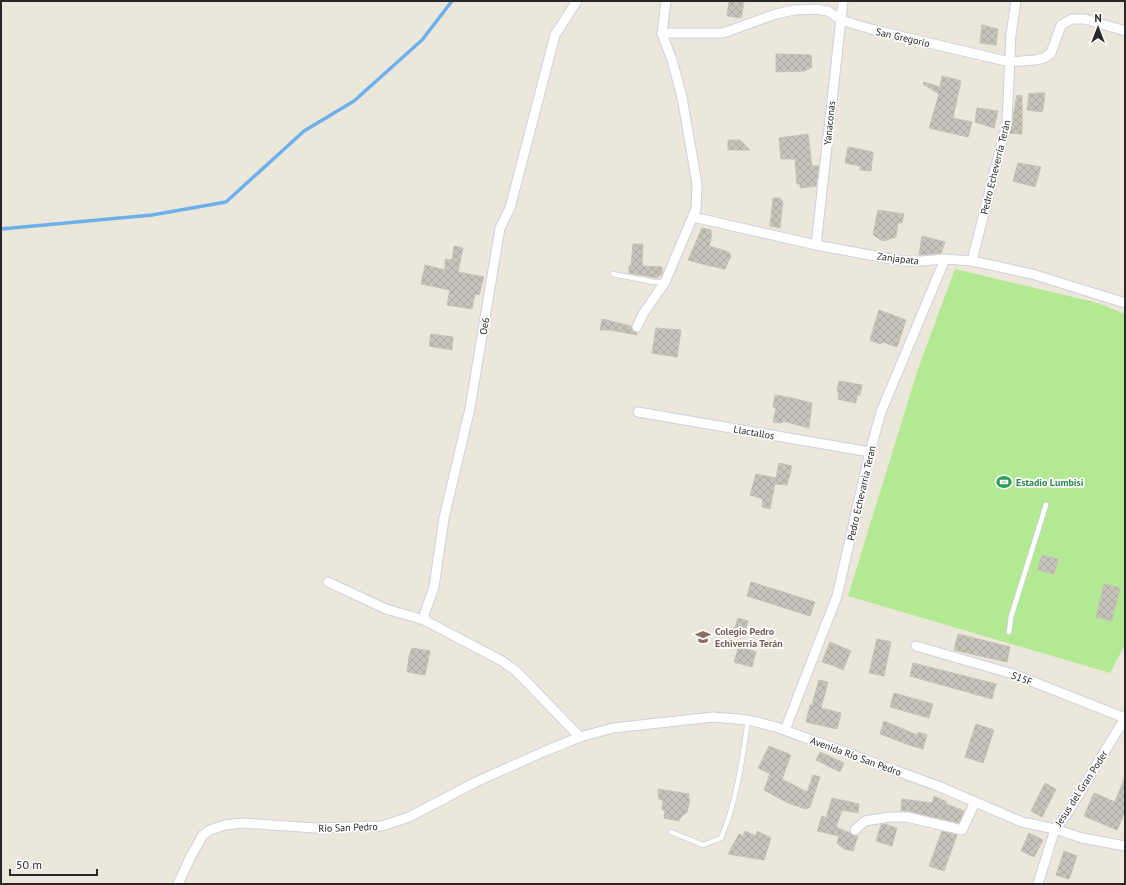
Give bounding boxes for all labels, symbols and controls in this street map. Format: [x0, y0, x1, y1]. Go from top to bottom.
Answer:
north arrow [1078, 8, 1118, 48]
text: N [1094, 11, 1102, 25]
street label: San Gregorio [875, 25, 931, 50]
street label: Yanaconas [821, 100, 838, 146]
street label: Pedro Echeverría Terán [977, 118, 1014, 216]
street label: Zanjapata [876, 249, 920, 268]
street label: Oe6 [477, 316, 492, 336]
street label: Llactallos [732, 423, 775, 442]
street label: Pedro Echevarria Teran [844, 444, 879, 542]
sports icon: Estadio Lumbisi [995, 473, 1013, 491]
place label: Estadio Lumbisi [1016, 476, 1084, 489]
place label: Colegio Pedro Echiverria Terán [715, 625, 783, 650]
school or university icon: Colegio Pedro Echiverria Terán [694, 628, 712, 646]
street label: S15F [1010, 669, 1034, 688]
street label: Avenida Río San Pedro [809, 734, 903, 779]
street label: Jesus del Gran Poder [1052, 748, 1111, 829]
street label: Río San Pedro [318, 820, 378, 835]
scale bar [10, 851, 97, 877]
text: 50 m [16, 857, 42, 872]

